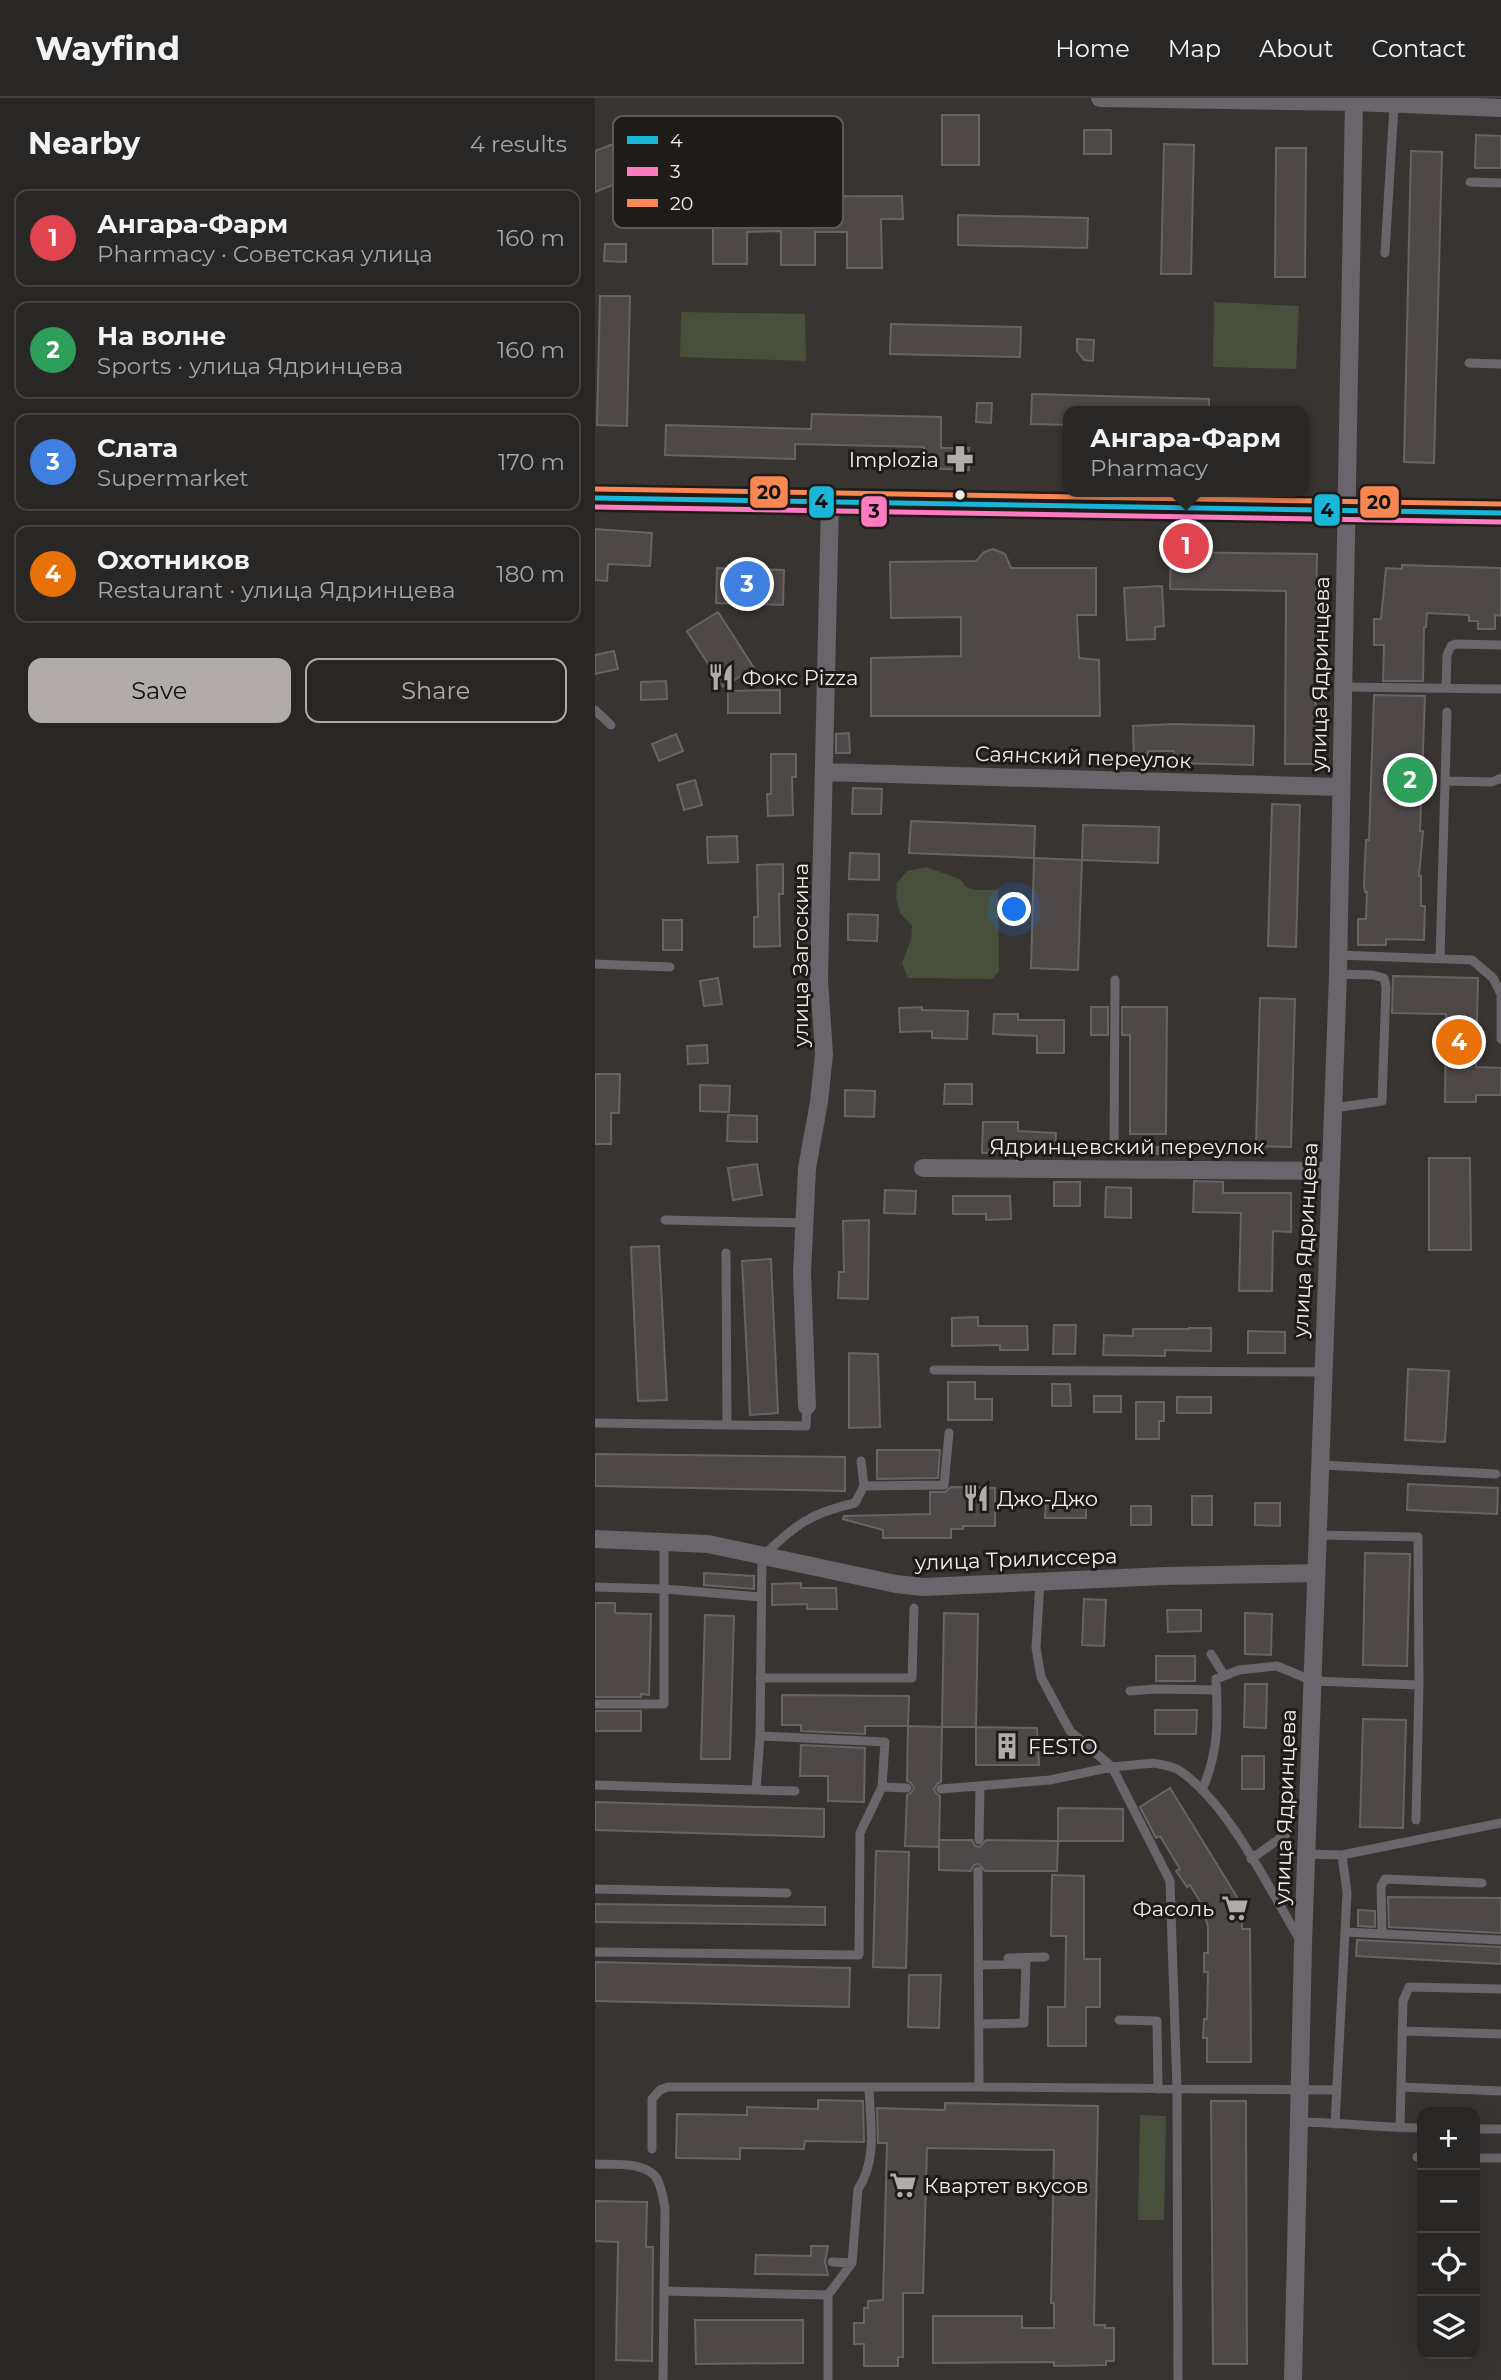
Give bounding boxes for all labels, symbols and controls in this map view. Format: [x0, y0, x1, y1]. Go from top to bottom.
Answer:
text: Wayfind [35, 28, 180, 68]
text: Home [1055, 34, 1130, 63]
text: Map [1168, 34, 1221, 63]
text: About [1259, 34, 1333, 63]
text: Contact [1371, 34, 1466, 63]
legend [613, 116, 843, 228]
text: Nearby [28, 125, 140, 162]
text: 4 [670, 129, 683, 152]
text: 4 results [470, 130, 567, 158]
text: 3 [670, 160, 681, 183]
text: 20 [670, 192, 693, 215]
text: Ангара-Фарм [97, 208, 288, 240]
text: 1 [48, 224, 58, 252]
text: 160 m [497, 224, 565, 252]
text: Pharmacy · Советская улица [97, 240, 433, 268]
text: На волне [97, 320, 226, 352]
text: 2 [46, 336, 60, 364]
text: 160 m [497, 336, 565, 364]
text: Sports · улица Ядринцева [97, 352, 403, 380]
popup [1063, 406, 1308, 497]
text: Ангара-Фарм [1090, 422, 1281, 454]
text: Слата [97, 432, 178, 464]
pharmacy icon: Implozia [945, 444, 975, 474]
place label: Implozia [849, 447, 939, 472]
text: 3 [46, 448, 60, 476]
text: 170 m [498, 448, 565, 476]
text: Pharmacy [1090, 454, 1208, 482]
text: Supermarket [97, 464, 249, 492]
line badge: 20 [749, 475, 789, 509]
text: 20 [757, 481, 781, 504]
line badge: 4 [808, 485, 835, 519]
line badge: 20 [1359, 485, 1400, 519]
unlabelled marker [953, 488, 967, 502]
text: 4 [814, 490, 828, 513]
text: 20 [1367, 491, 1391, 514]
line badge: 4 [1313, 493, 1341, 527]
line badge: 3 [860, 495, 888, 528]
text: 4 [1320, 499, 1334, 522]
text: 3 [867, 500, 880, 523]
pin: 1 [1163, 520, 1209, 572]
text: Охотников [97, 544, 250, 576]
pin: 3 [724, 558, 770, 610]
text: 4 [45, 560, 61, 588]
text: 180 m [496, 560, 565, 588]
text: Restaurant · улица Ядринцева [97, 576, 455, 604]
street label: улица Ядринцева [1306, 576, 1334, 773]
button: Save [28, 658, 291, 723]
button: Share [305, 658, 567, 723]
restaurant icon: Фокс Pizza [706, 662, 736, 692]
place label: Фокс Pizza [742, 665, 858, 690]
street label: Саянский переулок [974, 741, 1192, 773]
pin: 2 [1387, 754, 1433, 806]
street label: улица Загоскина [788, 863, 813, 1048]
your location [997, 892, 1031, 926]
pin: 4 [1436, 1016, 1482, 1068]
street label: Ядринцевский переулок [990, 1134, 1264, 1159]
street label: улица Ядринцева [1287, 1142, 1323, 1339]
restaurant icon: Джо-Джо [961, 1483, 991, 1513]
place label: Джо-Джо [997, 1486, 1098, 1511]
street label: улица Трилиссера [913, 1543, 1118, 1575]
street label: улица Ядринцева [1269, 1709, 1301, 1906]
building icon: FESTO [992, 1731, 1022, 1761]
place label: FESTO [1028, 1734, 1098, 1759]
supermarket icon: Фасоль [1220, 1893, 1250, 1923]
place label: Фасоль [1132, 1896, 1214, 1921]
map controls [1417, 2107, 1480, 2359]
button: + [1417, 2107, 1480, 2170]
supermarket icon: Квартет вкусов [888, 2170, 918, 2200]
button: − [1417, 2170, 1480, 2233]
place label: Квартет вкусов [924, 2173, 1089, 2198]
button: locate [1417, 2233, 1480, 2296]
button: layers [1417, 2296, 1480, 2359]

